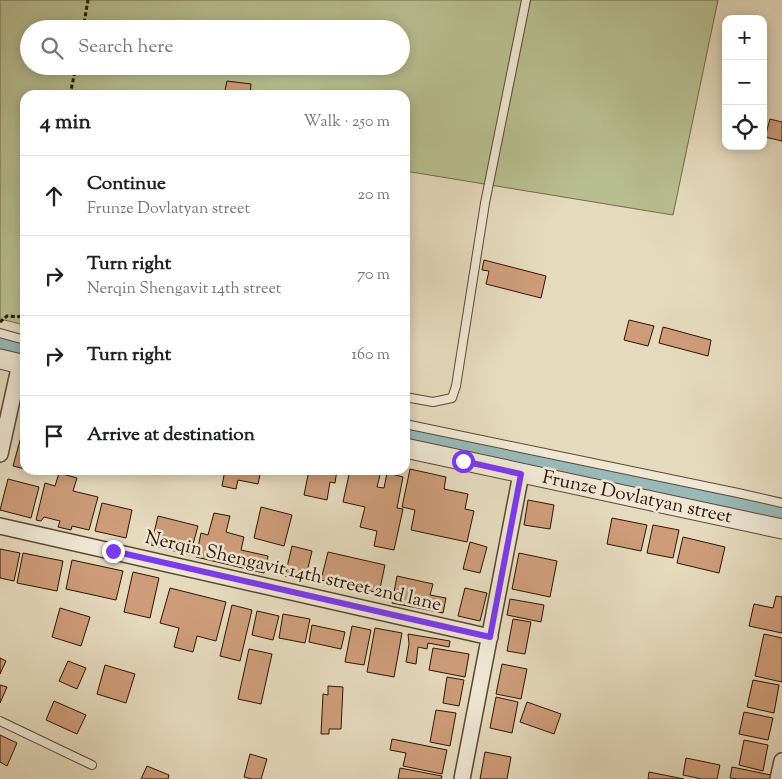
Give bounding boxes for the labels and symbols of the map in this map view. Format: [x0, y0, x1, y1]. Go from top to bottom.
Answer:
route start [452, 450, 475, 473]
street label: Frunze Dovlatyan street [540, 465, 735, 531]
street label: Nerqin Shengavit 14th street 2nd lane [142, 525, 444, 619]
route end [102, 540, 125, 563]

